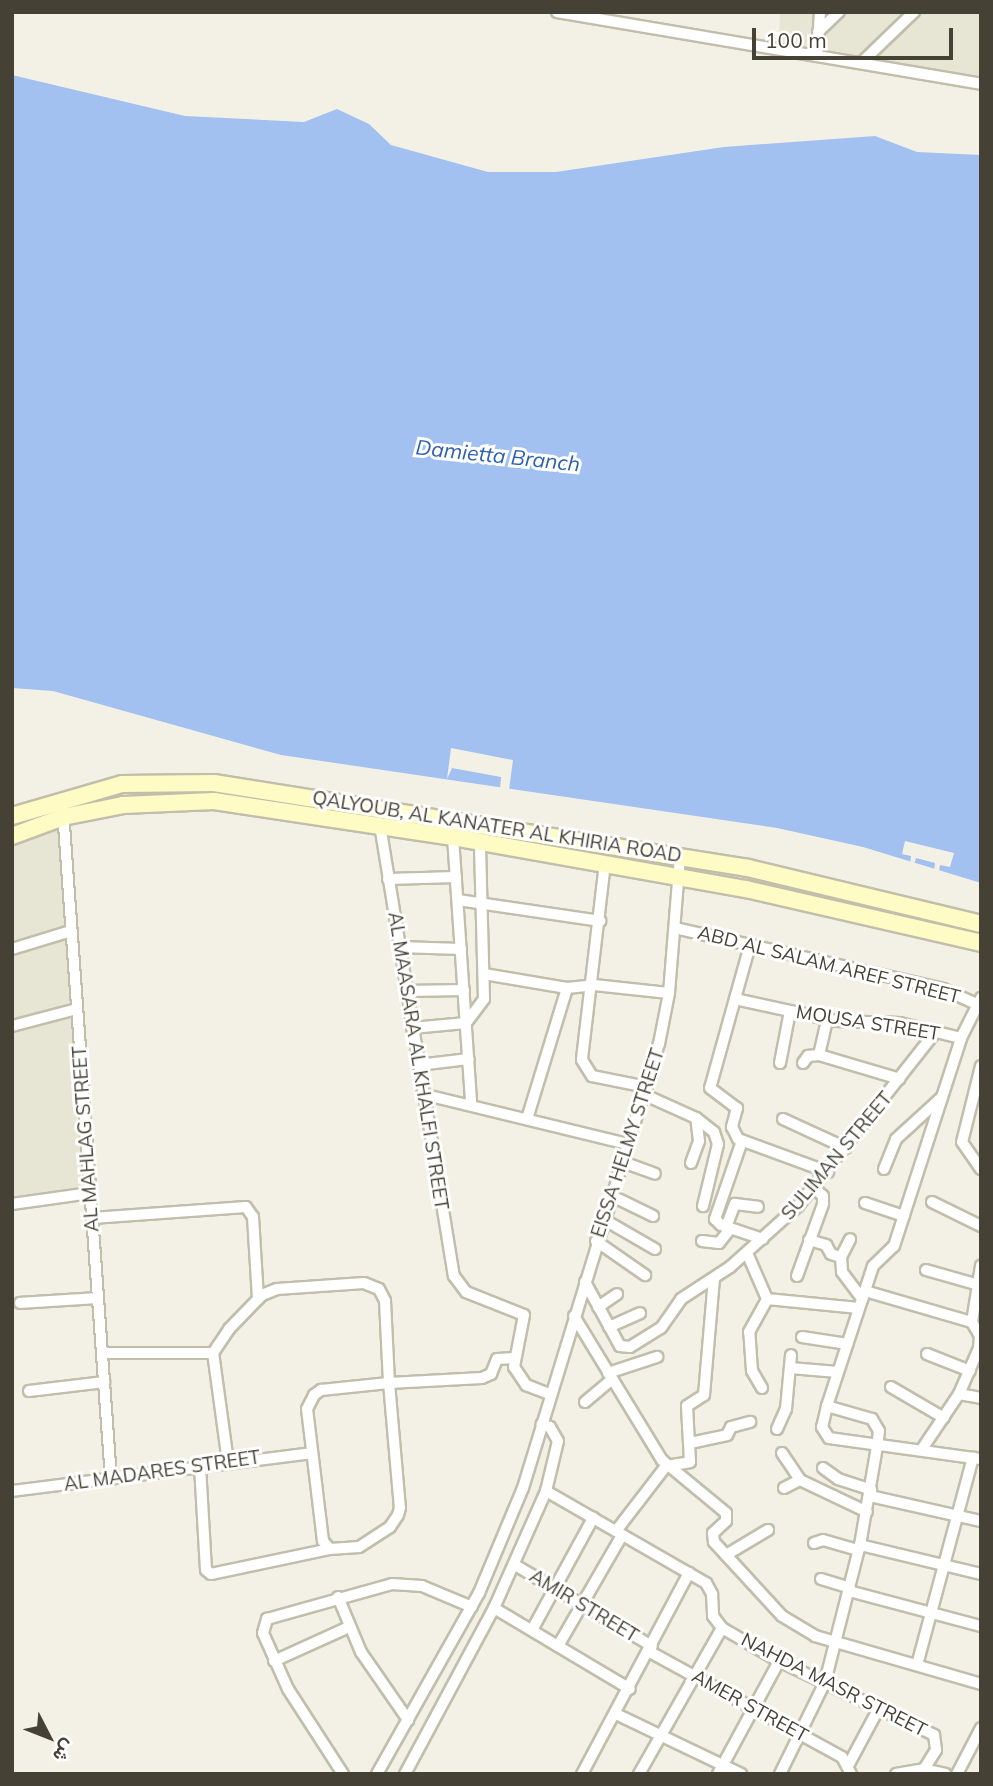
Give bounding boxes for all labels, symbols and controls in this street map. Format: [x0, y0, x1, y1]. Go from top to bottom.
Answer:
scale bar [755, 14, 956, 58]
text: 100 m [765, 27, 827, 53]
water label: Damietta Branch [415, 434, 581, 476]
street label: QALYOUB, AL KANATER AL KHIRIA ROAD [311, 787, 683, 867]
street label: AL MAASARA AL KHALFI STREET [383, 910, 453, 1212]
street label: ABD AL SALAM AREF STREET [695, 921, 963, 1009]
street label: MOUSA STREET [794, 1000, 942, 1046]
street label: AL MAHLAG STREET [68, 1045, 104, 1233]
street label: EISSA HELMY STREET [587, 1046, 669, 1240]
street label: SULIMAN STREET [777, 1087, 897, 1225]
street label: AL MADARES STREET [62, 1446, 262, 1496]
street label: AMIR STREET [525, 1565, 643, 1647]
street label: NAHDA MASR STREET [737, 1628, 931, 1742]
street label: AMER STREET [688, 1665, 812, 1747]
north arrow [14, 1702, 84, 1772]
text: ش [48, 1735, 81, 1768]

